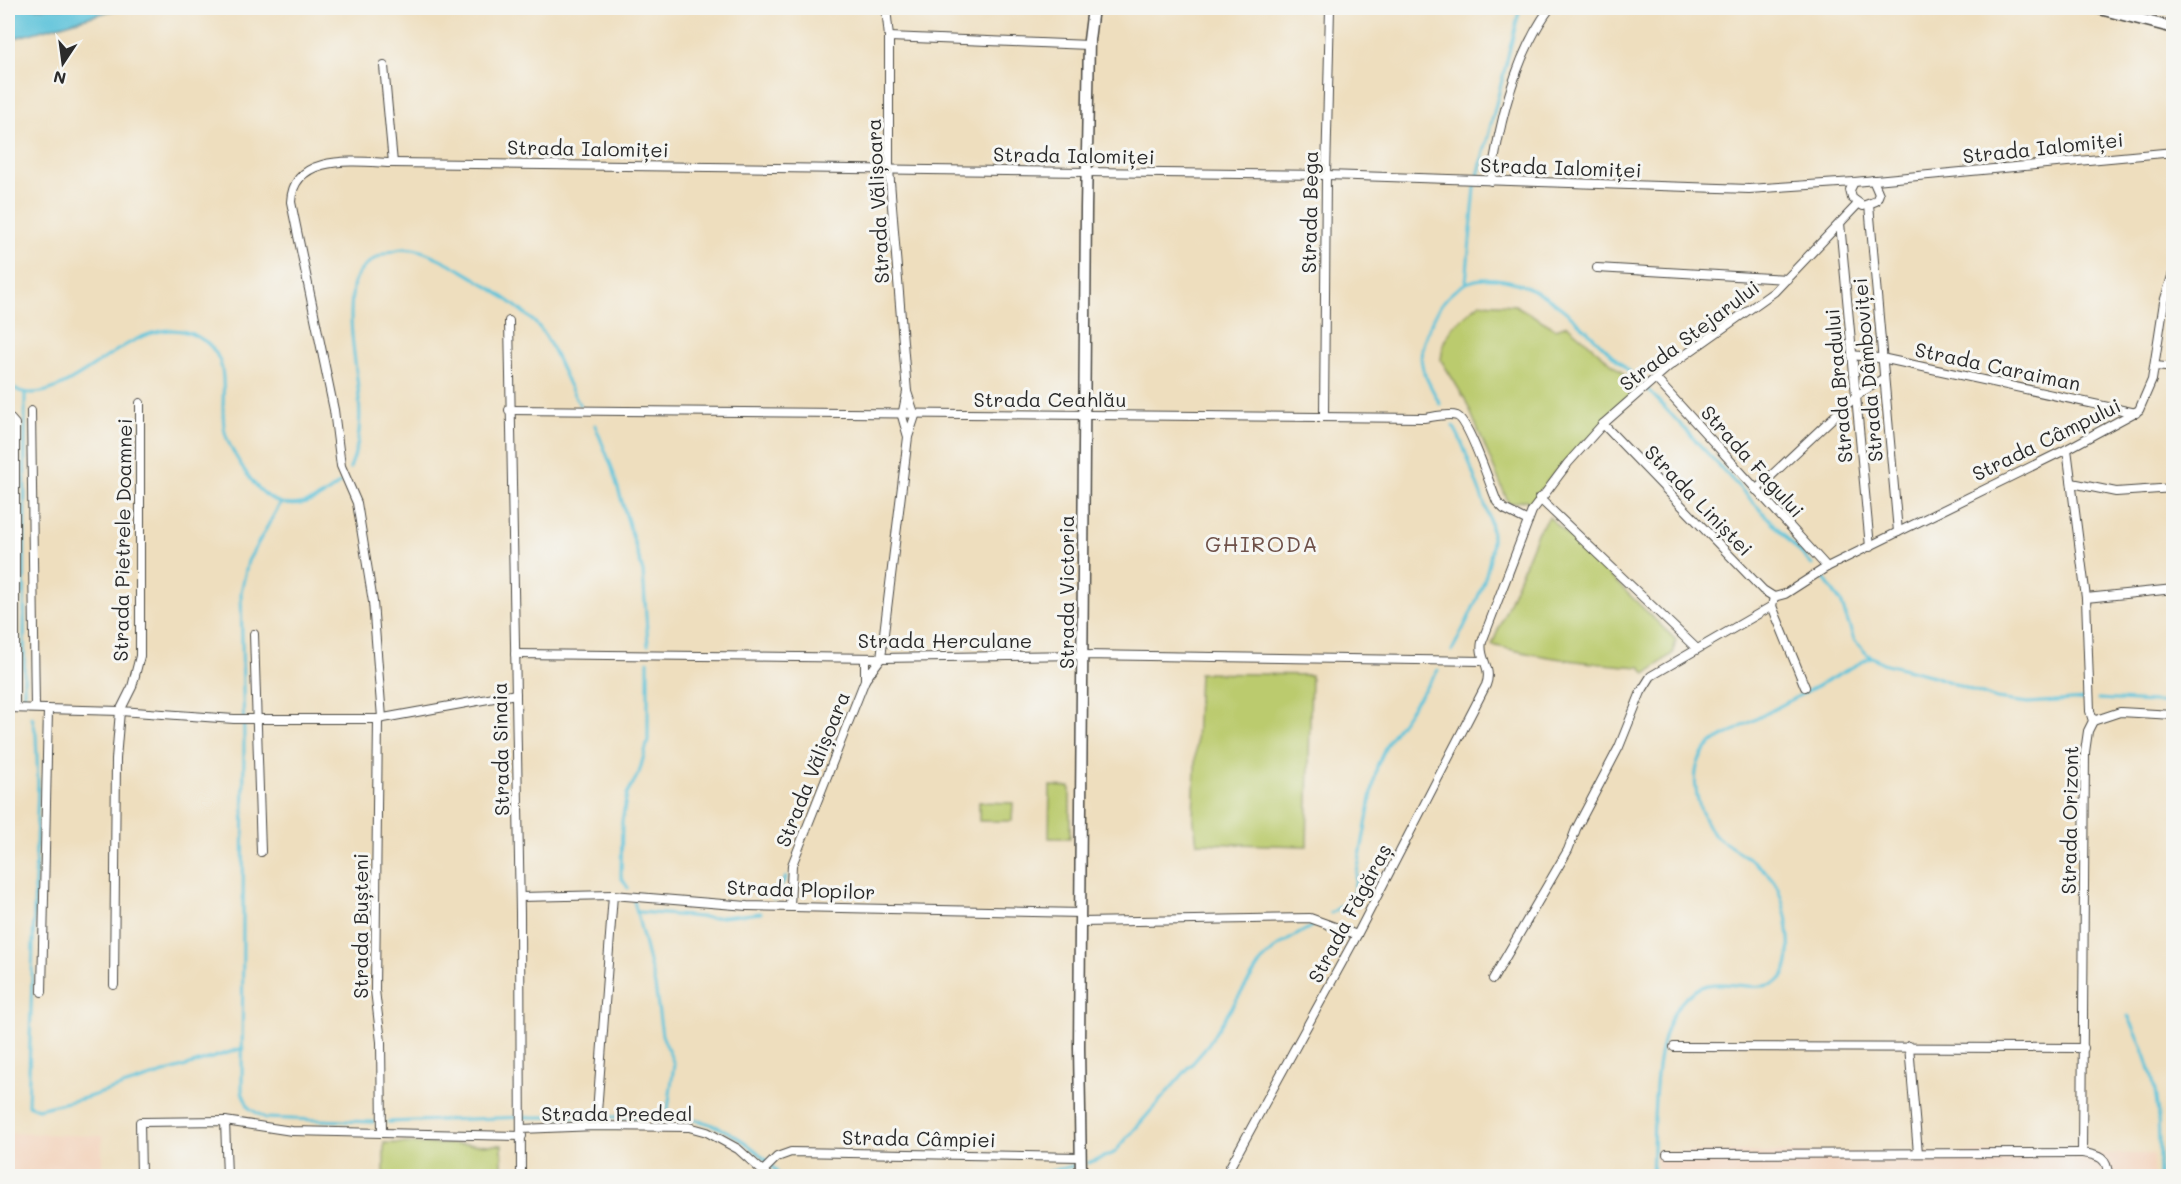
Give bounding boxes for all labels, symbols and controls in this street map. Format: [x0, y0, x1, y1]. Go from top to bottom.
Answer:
north arrow [33, 33, 93, 93]
text: N [51, 67, 68, 90]
street label: Strada Vălișoara [860, 118, 895, 284]
street label: Strada Ialomiței [1961, 126, 2125, 169]
street label: Strada Ialomiței [507, 134, 669, 163]
street label: Strada Ialomiței [993, 141, 1155, 170]
street label: Strada Bega [1295, 150, 1323, 274]
street label: Strada Ialomiței [1480, 151, 1642, 184]
street label: Strada Stejarului [1614, 274, 1764, 396]
street label: Strada Dâmboviței [1846, 277, 1889, 463]
street label: Strada Bradului [1818, 308, 1858, 464]
street label: Strada Caraiman [1913, 336, 2083, 396]
street label: Strada Ceahlău [974, 386, 1126, 412]
street label: Strada Câmpului [1967, 392, 2125, 486]
street label: Strada Fagului [1696, 399, 1810, 523]
street label: Strada Pietrele Doamnei [107, 418, 137, 662]
street label: Strada Liniștei [1639, 439, 1759, 562]
street label: Strada Victoria [1053, 515, 1079, 669]
district label: GHIRODA [1205, 529, 1319, 558]
street label: Strada Herculane [858, 627, 1032, 653]
street label: Strada Sinaia [486, 682, 514, 816]
street label: Strada Vălișoara [769, 687, 856, 851]
street label: Strada Orizont [2055, 745, 2083, 895]
street label: Strada Făgăraș [1301, 839, 1398, 988]
street label: Strada Bușteni [347, 853, 374, 999]
street label: Strada Plopilor [726, 873, 876, 905]
street label: Strada Predeal [541, 1100, 693, 1126]
street label: Strada Câmpiei [842, 1124, 996, 1152]

